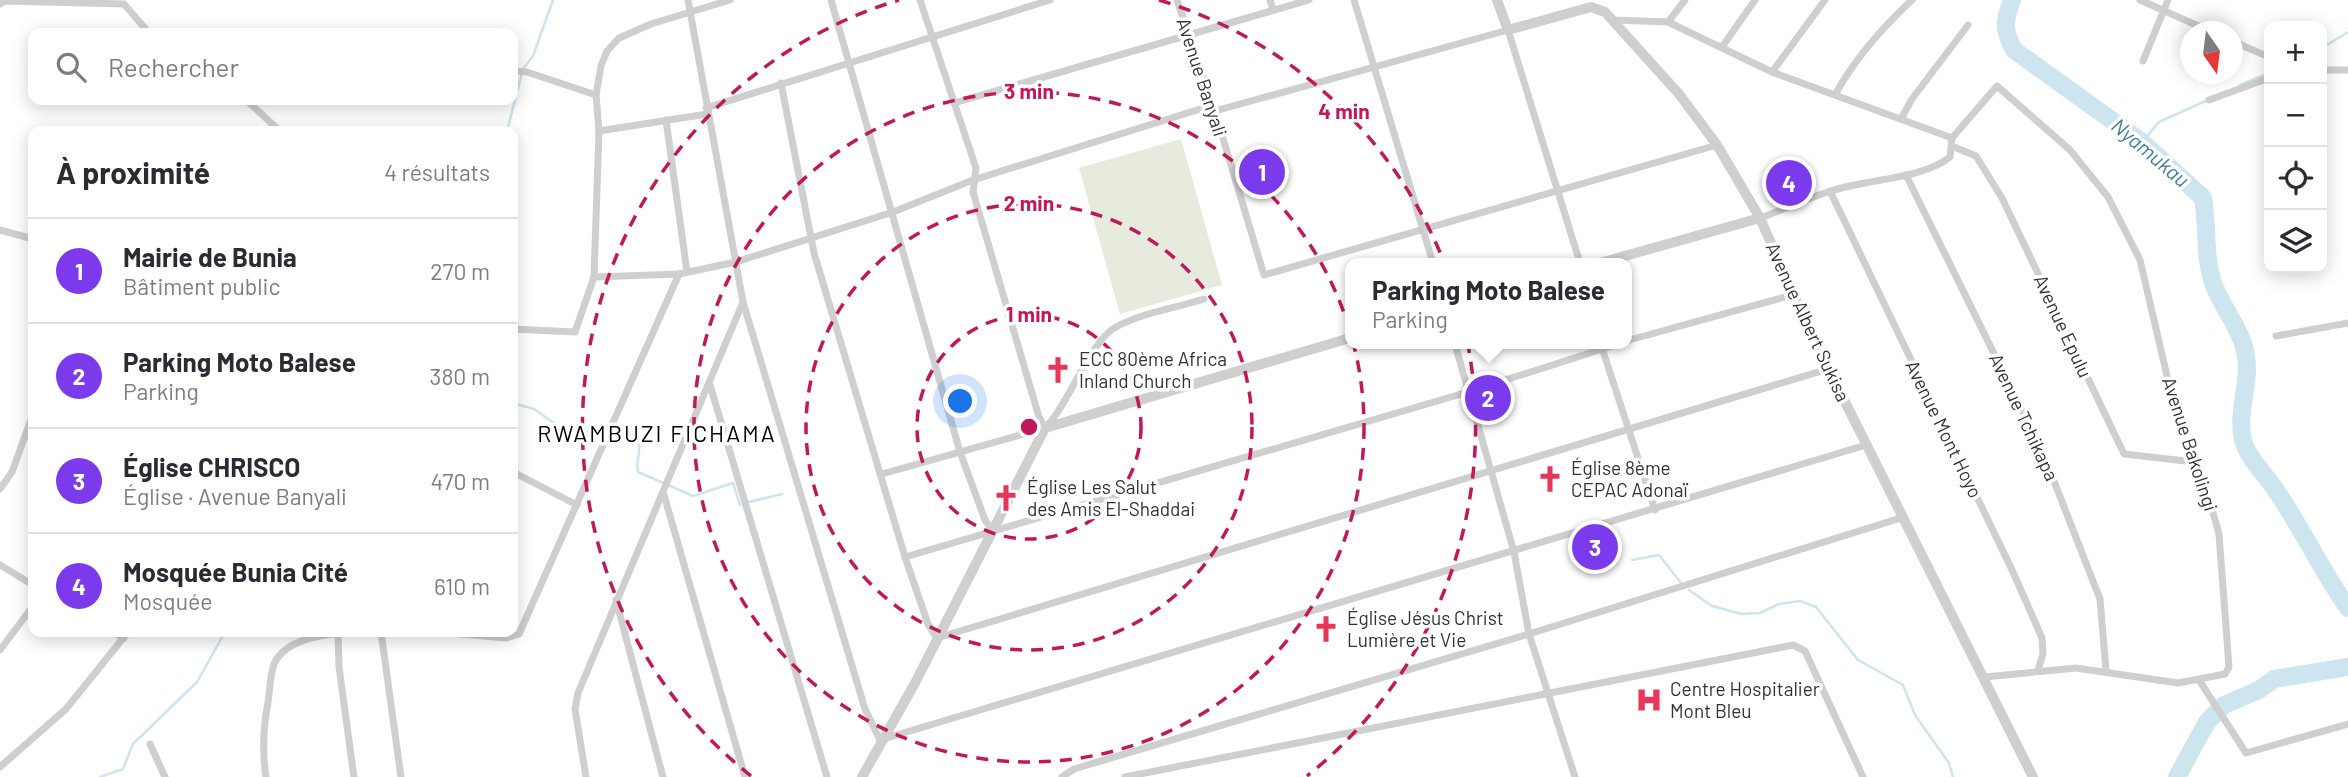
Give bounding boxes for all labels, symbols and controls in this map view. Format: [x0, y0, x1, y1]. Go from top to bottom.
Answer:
street label: Avenue Banyali [1172, 15, 1232, 139]
north arrow [2180, 21, 2243, 84]
map controls [2264, 21, 2327, 273]
button: + [2264, 21, 2327, 84]
search box [28, 28, 518, 105]
icon: search [52, 48, 90, 86]
text: Rechercher [108, 51, 239, 82]
text: 3 min [1004, 78, 1054, 103]
button: − [2264, 84, 2327, 147]
text: 4 min [1318, 98, 1370, 123]
water label: Nyamukau [2107, 112, 2195, 192]
pin: 1 [1239, 146, 1285, 198]
button: locate [2264, 147, 2327, 210]
text: À proximité [56, 154, 210, 190]
pin: 4 [1766, 157, 1812, 209]
text: 4 résultats [384, 158, 490, 186]
text: 2 min [1004, 190, 1054, 215]
button: layers [2264, 210, 2327, 273]
street label: Avenue Albert Sukisa [1762, 239, 1855, 405]
text: Mairie de Bunia [123, 241, 297, 272]
text: 1 [75, 257, 83, 285]
text: 270 m [430, 257, 490, 285]
popup [1345, 258, 1632, 349]
street label: Avenue Epulu [2030, 271, 2097, 381]
text: Bâtiment public [123, 272, 280, 300]
text: Parking Moto Balese [1372, 274, 1605, 305]
text: 1 min [1006, 301, 1052, 326]
text: Parking [1372, 305, 1448, 333]
text: Parking Moto Balese [123, 346, 356, 377]
place label: ECC 80ème Africa Inland Church [1079, 347, 1227, 392]
street label: Avenue Tchikapa [1985, 349, 2064, 484]
church icon: ECC 80ème Africa Inland Church [1043, 355, 1073, 385]
street label: Avenue Mont Hoyo [1901, 356, 1988, 501]
text: 2 [73, 362, 85, 390]
text: 380 m [430, 362, 490, 390]
pin: 2 [1465, 372, 1511, 424]
street label: Avenue Bakolingi [2158, 374, 2223, 514]
text: Parking [123, 377, 199, 405]
your location [943, 384, 977, 418]
centre of rings [1017, 415, 1041, 439]
district label: RWAMBUZI FICHAMA [537, 419, 777, 447]
text: Église CHRISCO [123, 451, 300, 482]
place label: Église 8ème CEPAC Adonaï [1571, 456, 1688, 501]
church icon: Église 8ème CEPAC Adonaï [1535, 464, 1565, 494]
text: 3 [73, 467, 85, 495]
text: 470 m [431, 467, 490, 495]
place label: Église Les Salut des Amis El-Shaddai [1027, 475, 1195, 520]
text: Église · Avenue Banyali [123, 482, 347, 510]
church icon: Église Les Salut des Amis El-Shaddai [991, 483, 1021, 513]
pin: 3 [1572, 521, 1618, 573]
text: Mosquée Bunia Cité [123, 556, 348, 587]
text: 4 [72, 572, 86, 600]
text: 610 m [434, 572, 490, 600]
text: Mosquée [123, 587, 213, 615]
place label: Église Jésus Christ Lumière et Vie [1347, 606, 1504, 651]
church icon: Église Jésus Christ Lumière et Vie [1311, 614, 1341, 644]
place label: Centre Hospitalier Mont Bleu [1670, 677, 1820, 722]
hospital icon: Centre Hospitalier Mont Bleu [1634, 685, 1664, 715]

